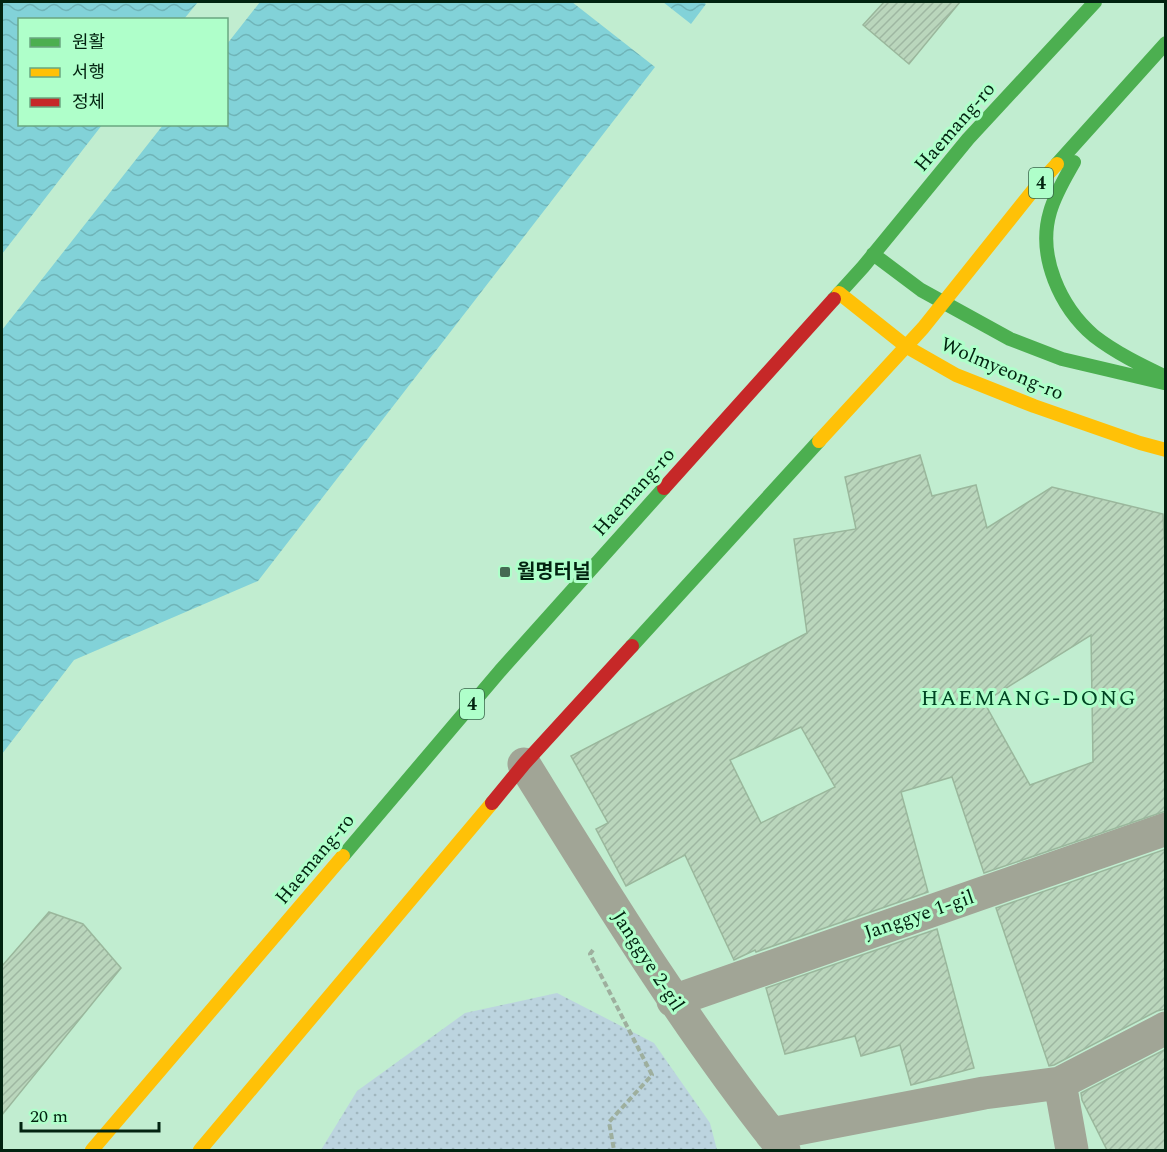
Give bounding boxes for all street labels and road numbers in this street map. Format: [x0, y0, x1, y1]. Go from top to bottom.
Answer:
street label: Haemang-ro [907, 75, 1003, 179]
road number: 4 [1029, 168, 1053, 198]
street label: Wolmyeong-ro [936, 330, 1068, 408]
street label: Haemang-ro [586, 441, 682, 543]
road number: 4 [460, 689, 484, 719]
street label: Haemang-ro [268, 807, 362, 911]
street label: Janggye 1-gil [860, 882, 978, 948]
street label: Janggye 2-gil [604, 905, 692, 1017]

